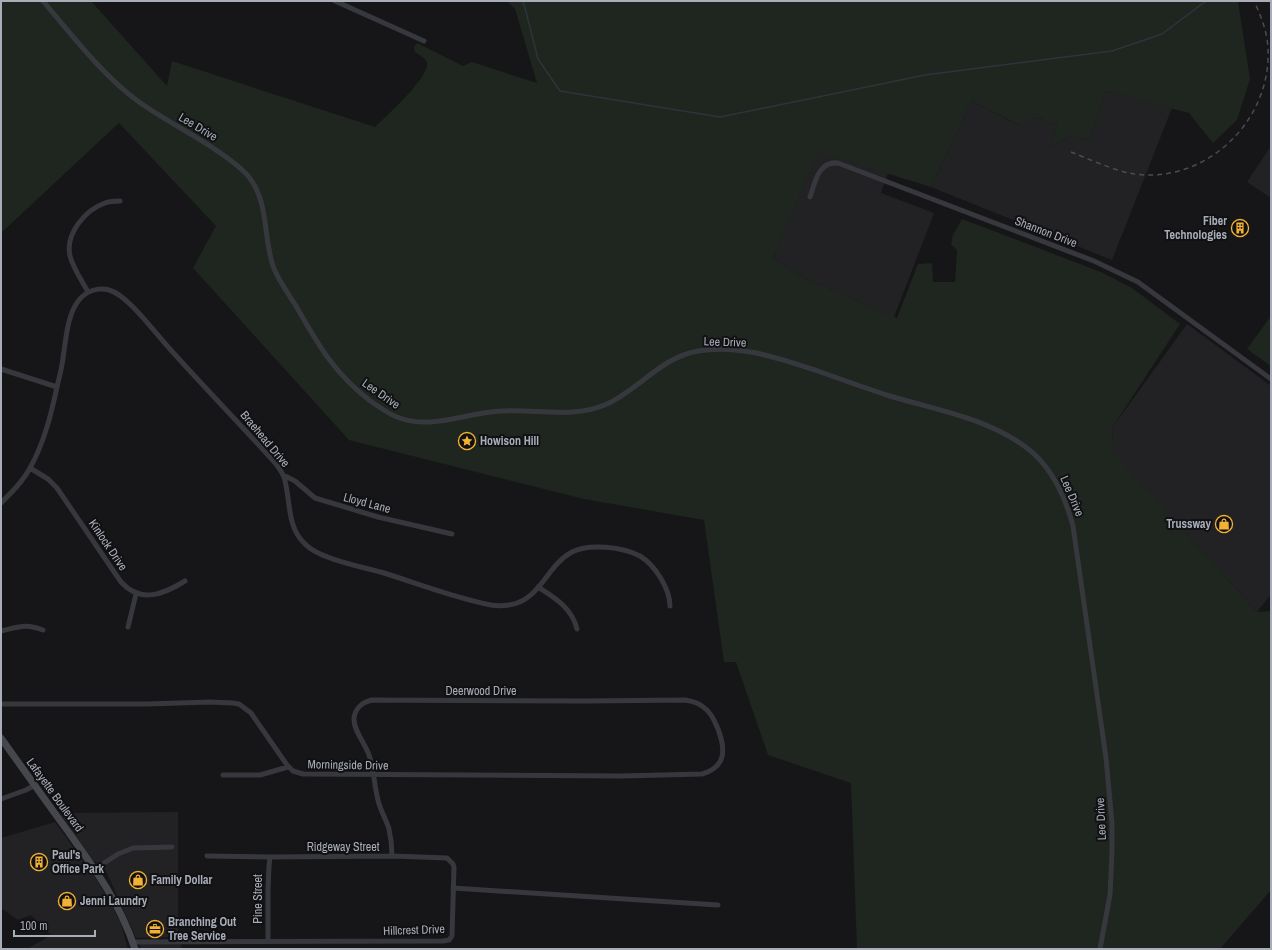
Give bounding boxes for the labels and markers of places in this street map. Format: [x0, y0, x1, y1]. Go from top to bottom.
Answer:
place label: Fiber Technologies [1164, 213, 1228, 243]
building icon: Fiber Technologies [1230, 218, 1250, 238]
place icon: Howison Hill [457, 431, 477, 451]
place label: Howison Hill [480, 433, 539, 449]
shop icon: Trussway [1214, 514, 1234, 534]
place label: Trussway [1166, 516, 1212, 532]
place label: Paul's Office Park [52, 847, 104, 877]
building icon: Paul's Office Park [29, 852, 49, 872]
shop icon: Family Dollar [128, 870, 148, 890]
place label: Family Dollar [151, 872, 212, 888]
shop icon: Jenni Laundry [57, 891, 77, 911]
place label: Jenni Laundry [80, 893, 148, 909]
place label: Branching Out Tree Service [168, 914, 237, 944]
office icon: Branching Out Tree Service [145, 919, 165, 939]

